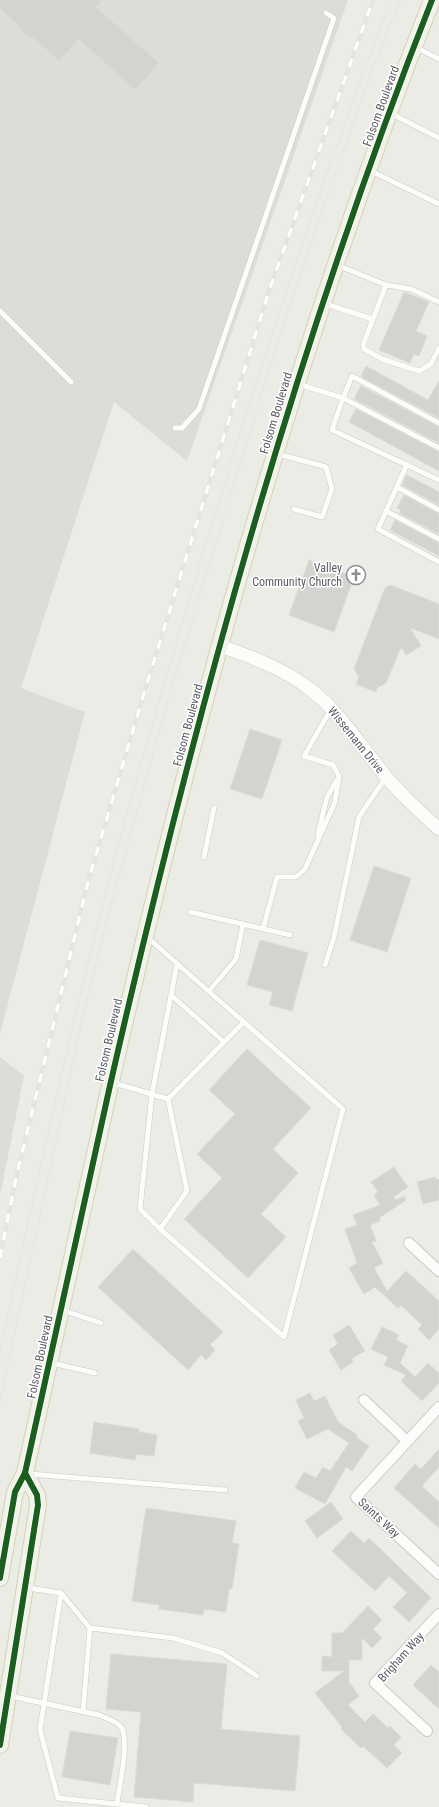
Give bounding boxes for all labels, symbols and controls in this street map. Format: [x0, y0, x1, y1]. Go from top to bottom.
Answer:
street label: Folsom Boulevard [360, 64, 402, 148]
street label: Folsom Boulevard [257, 370, 295, 456]
place label: Valley Community Church [252, 561, 342, 589]
church icon: Valley Community Church [345, 564, 367, 586]
street label: Folsom Boulevard [170, 682, 206, 768]
street label: Wissemann Drive [325, 704, 387, 776]
street label: Folsom Boulevard [93, 997, 125, 1083]
street label: Folsom Boulevard [24, 1314, 56, 1400]
street label: Saints Way [355, 1495, 403, 1541]
street label: Brigham Way [375, 1629, 427, 1685]

